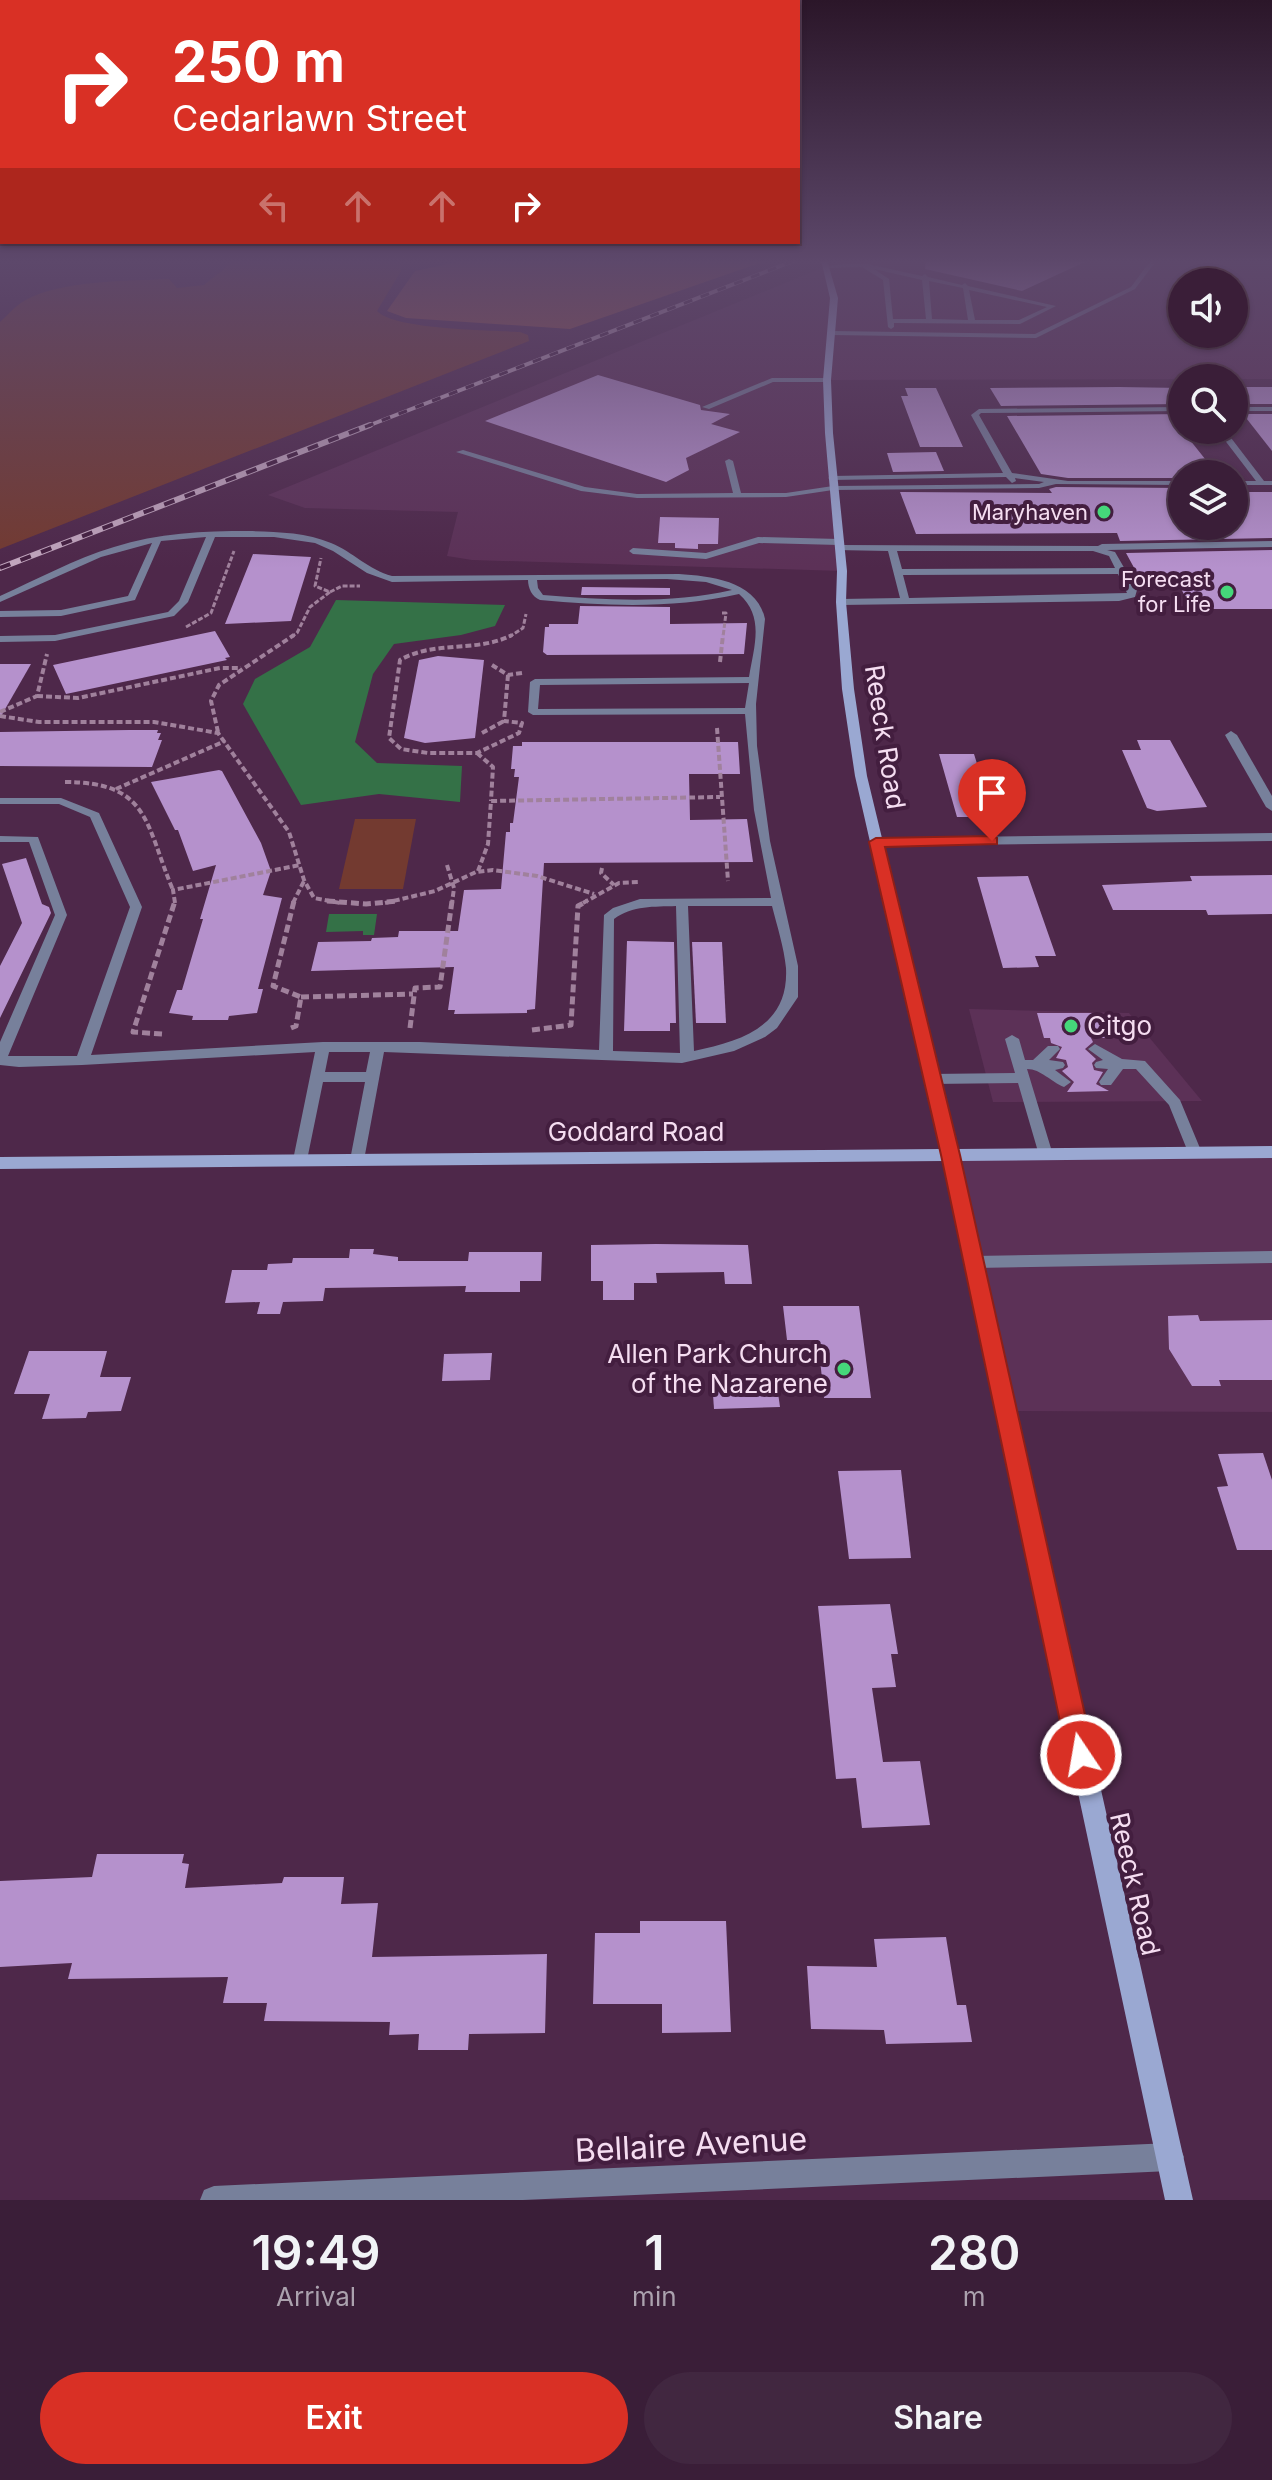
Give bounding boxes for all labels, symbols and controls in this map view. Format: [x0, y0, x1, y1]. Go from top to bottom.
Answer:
text: 250 m [172, 28, 345, 96]
icon: right [40, 32, 144, 136]
text: Cedarlawn Street [172, 96, 467, 140]
icon: left [252, 184, 296, 228]
icon: ahead [336, 184, 380, 228]
icon: ahead [420, 184, 464, 228]
icon: right [504, 184, 548, 228]
map controls [1168, 268, 1248, 540]
button: sound [1168, 268, 1248, 348]
button: search [1168, 364, 1248, 444]
button: layers [1168, 460, 1248, 540]
place label: Maryhaven [972, 499, 1088, 525]
marker: Maryhaven [1095, 503, 1113, 521]
place label: Forecast for Life [1121, 566, 1211, 617]
marker: Forecast for Life [1218, 583, 1236, 601]
street label: Reeck Road [859, 662, 912, 811]
pin [958, 759, 1026, 841]
icon: arrive [970, 771, 1014, 815]
place label: Citgo [1087, 1010, 1152, 1041]
marker: Citgo [1062, 1017, 1080, 1035]
street label: Goddard Road [548, 1116, 724, 1147]
place label: Allen Park Church of the Nazarene [607, 1338, 828, 1399]
marker: Allen Park Church of the Nazarene [835, 1360, 853, 1378]
position arrow [1039, 1713, 1123, 1797]
street label: Reeck Road [1104, 1809, 1167, 1958]
street label: Bellaire Avenue [574, 2119, 808, 2170]
text: 19:49 [252, 2223, 381, 2282]
text: 1 [644, 2223, 664, 2282]
text: 280 [928, 2223, 1020, 2282]
text: Arrival [276, 2281, 356, 2312]
text: min [632, 2281, 677, 2312]
text: m [963, 2281, 986, 2312]
button: Exit [40, 2372, 628, 2464]
button: Share [644, 2372, 1232, 2464]

